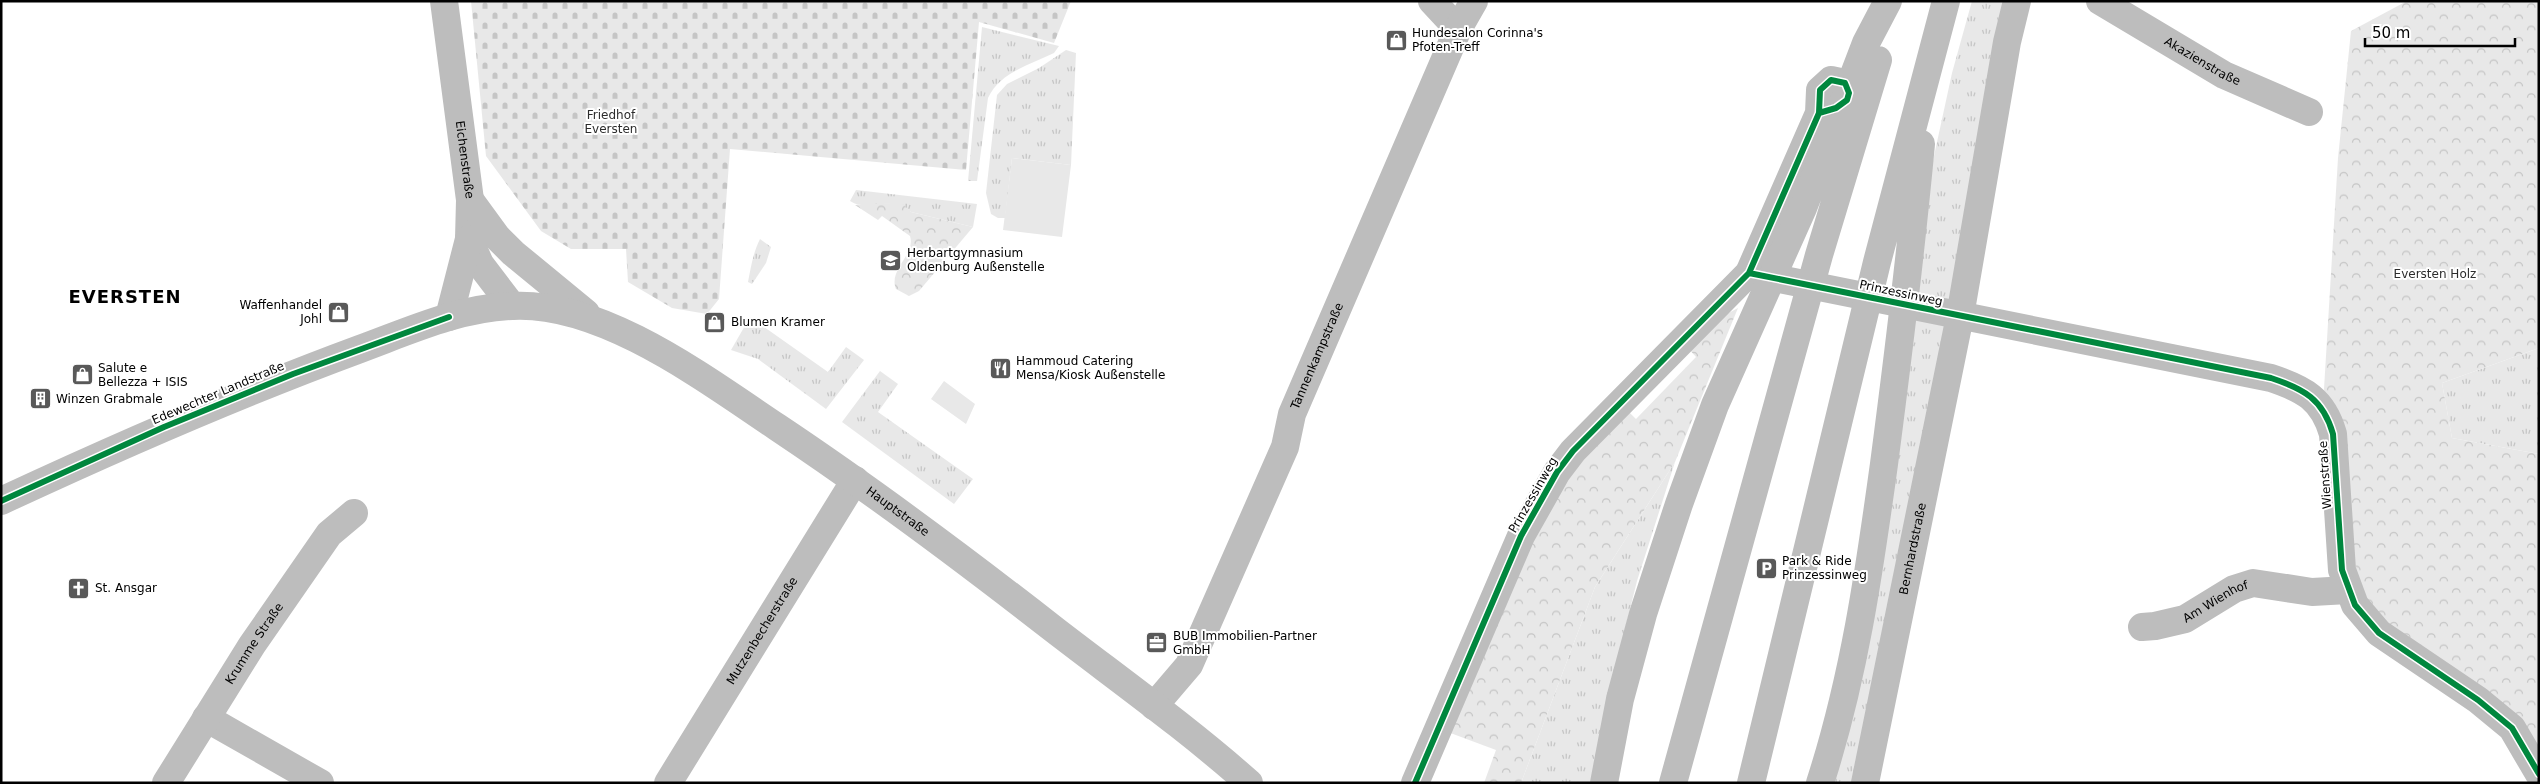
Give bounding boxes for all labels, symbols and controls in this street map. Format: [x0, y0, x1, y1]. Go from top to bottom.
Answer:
scale bar [2365, 15, 2515, 47]
text: 50 m [2372, 24, 2410, 42]
place label: Hundesalon Corinna's Pfoten-Treff [1412, 26, 1543, 54]
shop icon: Hundesalon Corinna's Pfoten-Treff [1384, 28, 1408, 52]
street label: Akazienstraße [2162, 34, 2243, 88]
park label: Friedhof Eversten [585, 108, 637, 136]
street label: Eichenstraße [453, 120, 477, 199]
place label: Herbartgymnasium Oldenburg Außenstelle [907, 246, 1045, 274]
school or university icon: Herbartgymnasium Oldenburg Außenstelle [879, 248, 903, 272]
park label: Eversten Holz [2394, 267, 2476, 281]
street label: Prinzessinweg [1858, 277, 1944, 309]
district label: EVERSTEN [69, 286, 182, 307]
place label: Waffenhandel Johl [239, 298, 322, 326]
shop icon: Waffenhandel Johl [326, 300, 350, 324]
street label: Tannenkampstraße [1287, 301, 1346, 412]
shop icon: Blumen Kramer [703, 310, 727, 334]
place label: Blumen Kramer [731, 315, 825, 329]
place label: Hammoud Catering Mensa/Kiosk Außenstelle [1016, 354, 1165, 382]
restaurant icon: Hammoud Catering Mensa/Kiosk Außenstelle [988, 356, 1012, 380]
street label: Edewechter Landstraße [150, 359, 286, 427]
place label: Salute e Bellezza + ISIS [98, 361, 188, 389]
shop icon: Salute e Bellezza + ISIS [70, 363, 94, 387]
building icon: Winzen Grabmale [28, 387, 52, 411]
place label: Winzen Grabmale [56, 392, 163, 406]
street label: Wienstraße [2316, 441, 2334, 509]
street label: Prinzessinweg [1506, 455, 1560, 535]
street label: Hauptstraße [863, 484, 932, 539]
street label: Bernhardstraße [1896, 502, 1929, 596]
place label: Park & Ride Prinzessinweg [1782, 554, 1867, 582]
parking icon: Park & Ride Prinzessinweg [1754, 556, 1778, 580]
street label: Mutzenbecherstraße [724, 574, 800, 687]
church icon: St. Ansgar [67, 576, 91, 600]
street label: Am Wienhof [2180, 578, 2250, 626]
place label: St. Ansgar [95, 581, 157, 595]
street label: Krumme Straße [222, 600, 286, 687]
place label: BUB Immobilien-Partner GmbH [1173, 629, 1317, 657]
office icon: BUB Immobilien-Partner GmbH [1145, 631, 1169, 655]

